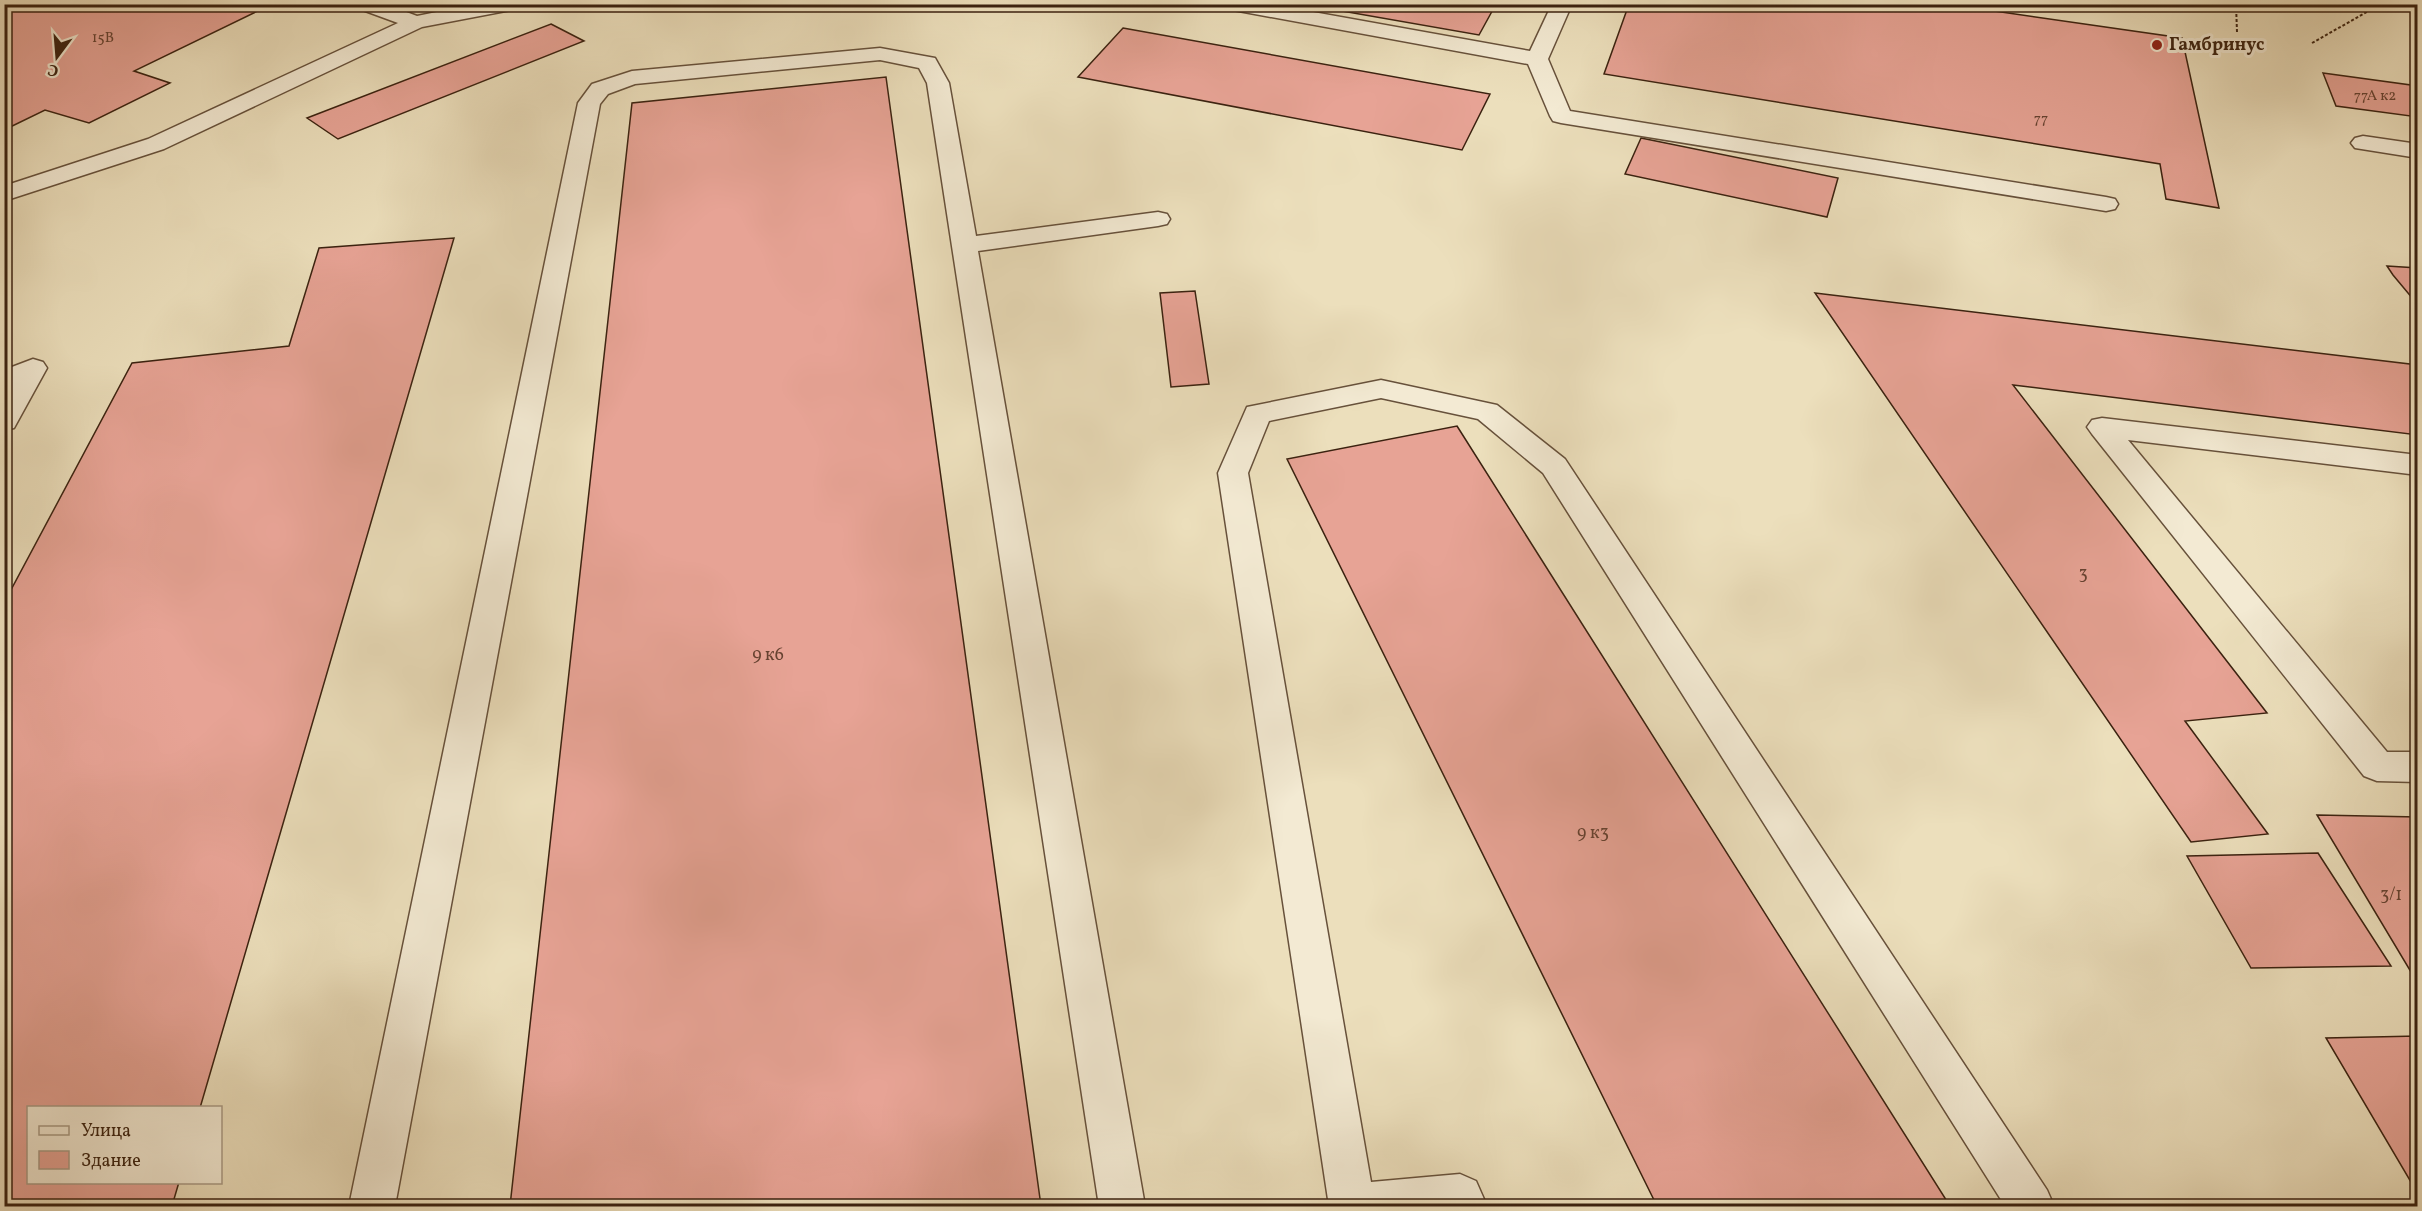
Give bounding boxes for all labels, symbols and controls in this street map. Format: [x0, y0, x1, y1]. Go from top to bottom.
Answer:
north arrow [27, 27, 87, 87]
house number: 15В [92, 28, 114, 49]
place label: Гамбринус [2169, 33, 2264, 58]
marker: Гамбринус [2150, 38, 2164, 52]
text: С [45, 58, 61, 81]
house number: 77А к2 [2354, 86, 2396, 107]
house number: 77 [2034, 109, 2048, 130]
house number: 3 [2078, 562, 2088, 587]
house number: 9 к6 [752, 643, 784, 668]
house number: 9 к3 [1577, 821, 1609, 846]
house number: 3/1 [2380, 883, 2402, 908]
legend [27, 1106, 222, 1184]
text: Улица [81, 1119, 131, 1144]
text: Здание [81, 1149, 141, 1174]

